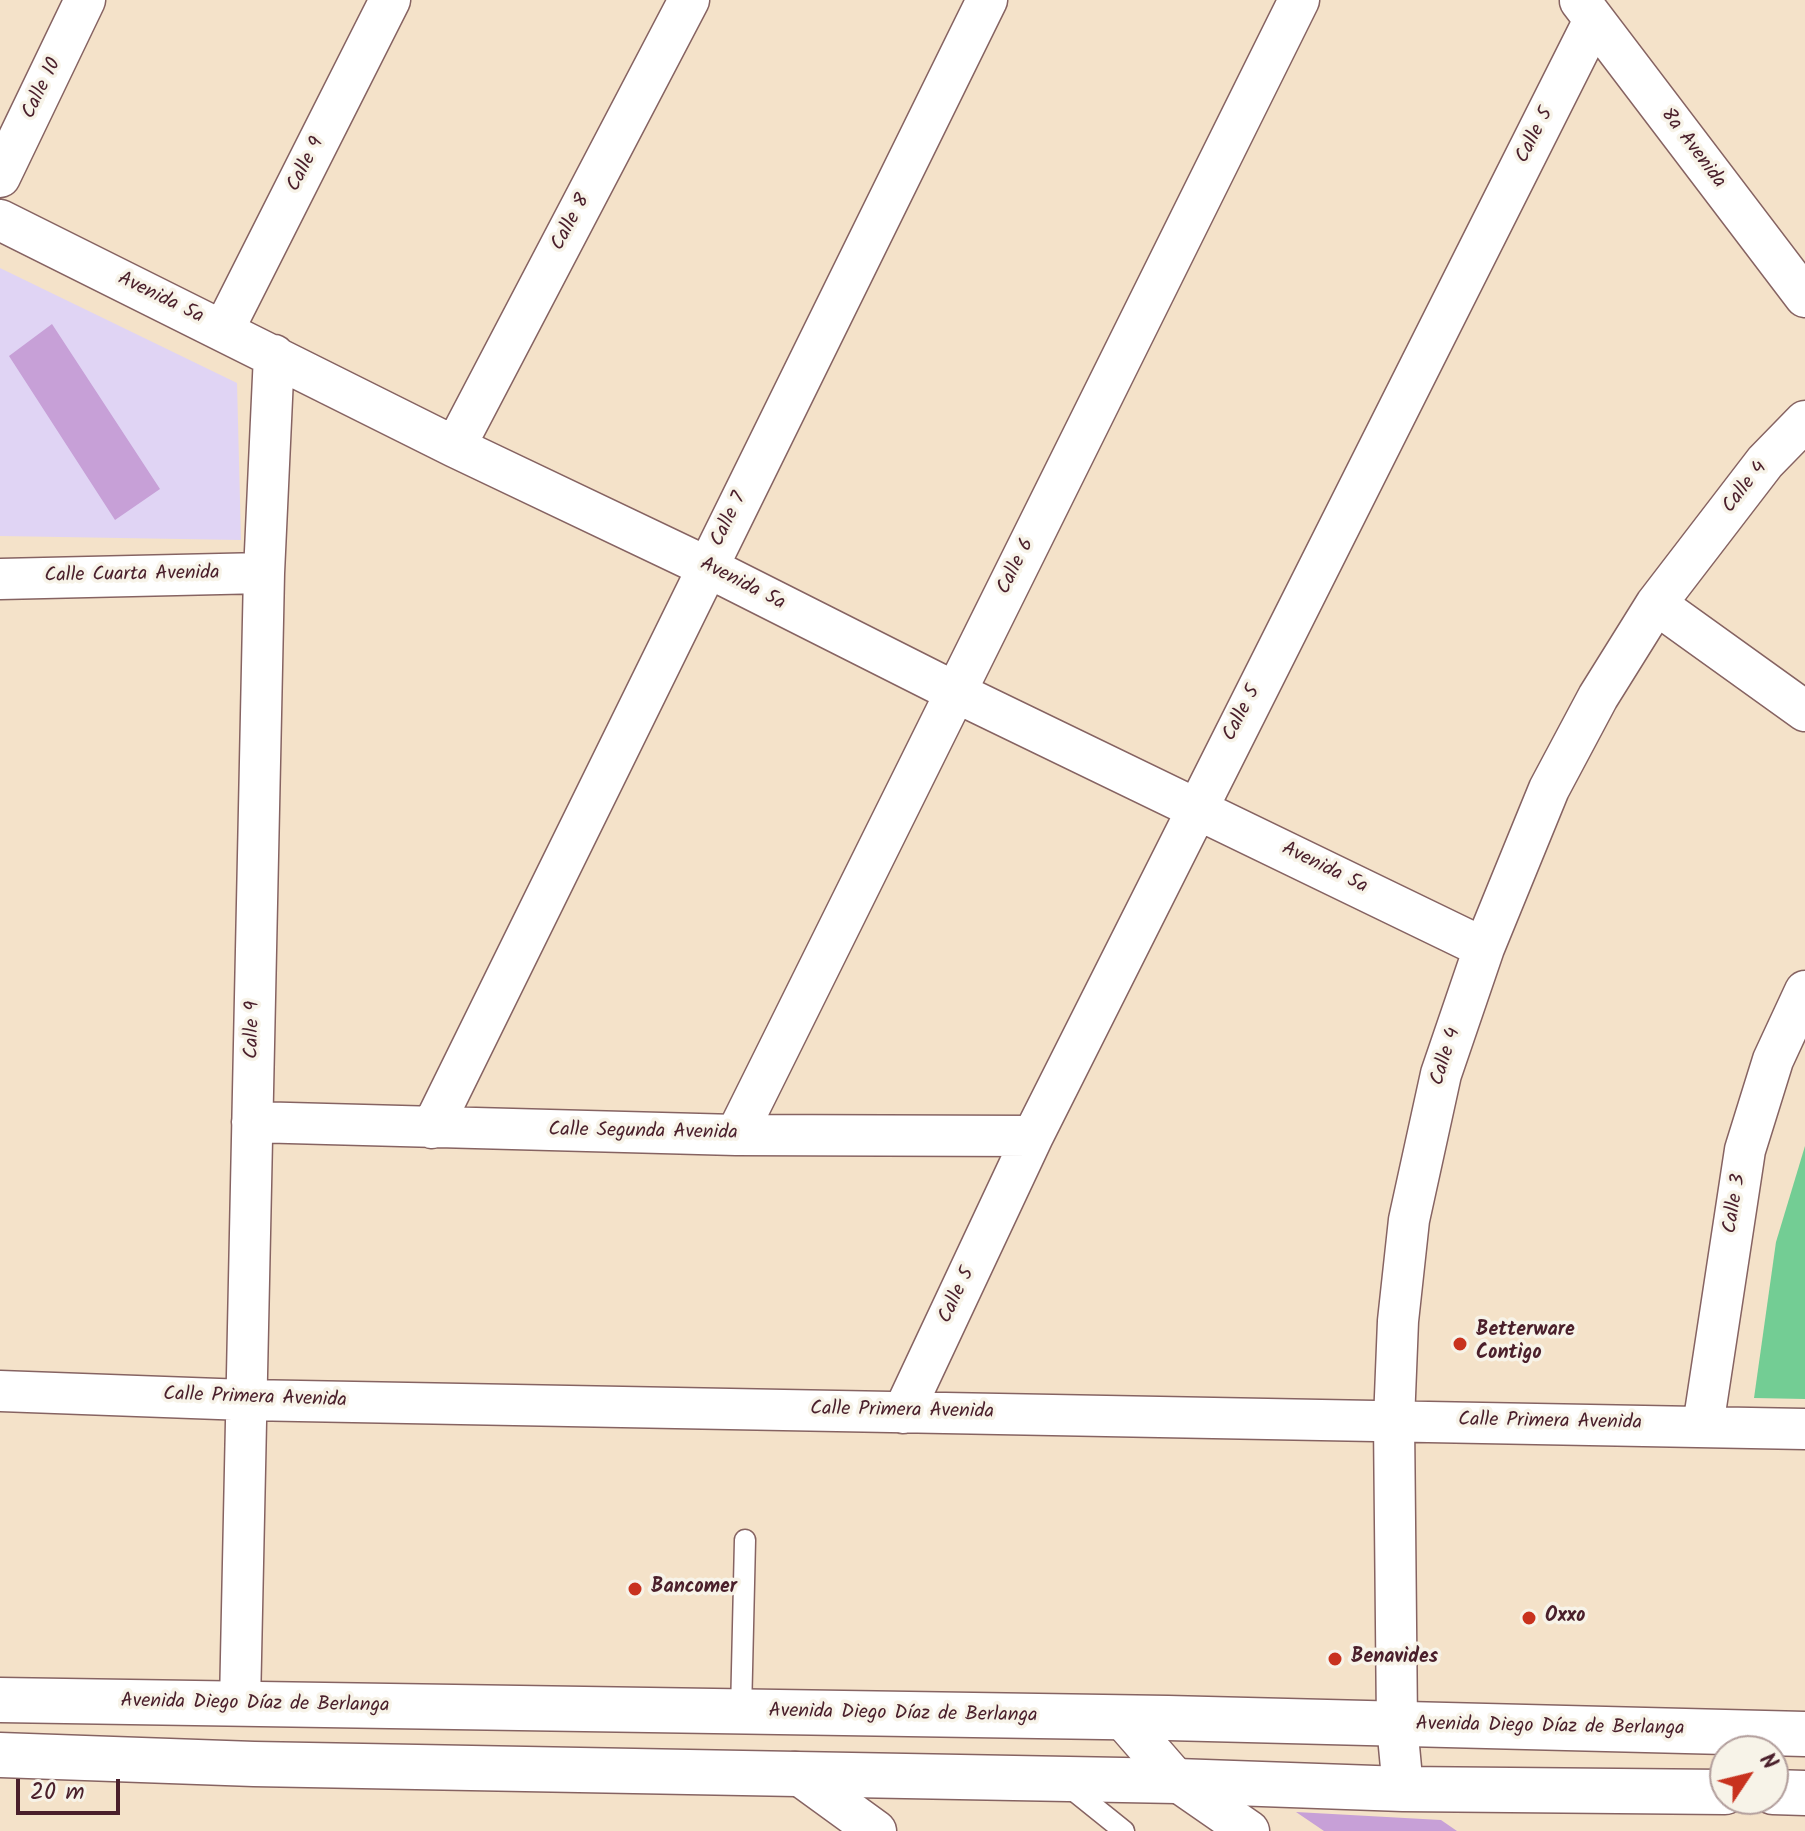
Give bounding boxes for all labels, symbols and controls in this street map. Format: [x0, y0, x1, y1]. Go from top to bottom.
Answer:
street label: Calle 10 [18, 55, 68, 123]
street label: Calle 5 [1512, 104, 1560, 168]
street label: 8a Avenida [1654, 104, 1730, 194]
street label: Calle 9 [283, 134, 331, 196]
street label: Calle 8 [547, 191, 597, 255]
street label: Avenida 5a [113, 268, 207, 330]
street label: Calle 4 [1718, 457, 1774, 519]
street label: Calle 7 [707, 489, 753, 551]
street label: Calle 6 [993, 535, 1041, 599]
street label: Avenida 5a [695, 553, 789, 617]
street label: Calle Cuarta Avenida [44, 562, 220, 590]
street label: Calle 5 [1219, 682, 1267, 746]
street label: Avenida 5a [1277, 838, 1371, 900]
street label: Calle 9 [241, 1001, 267, 1059]
street label: Calle 4 [1427, 1025, 1467, 1089]
street label: Calle Segunda Avenida [548, 1119, 738, 1147]
street label: Calle 3 [1719, 1173, 1753, 1235]
street label: Calle 5 [935, 1264, 981, 1328]
place label: Betterware Contigo [1476, 1320, 1575, 1367]
marker: Betterware Contigo [1451, 1335, 1469, 1353]
street label: Calle Primera Avenida [163, 1384, 347, 1414]
street label: Calle Primera Avenida [810, 1398, 994, 1426]
street label: Calle Primera Avenida [1458, 1409, 1642, 1437]
place label: Bancomer [651, 1577, 737, 1601]
marker: Bancomer [626, 1580, 644, 1598]
place label: Oxxo [1545, 1606, 1585, 1630]
marker: Oxxo [1520, 1609, 1538, 1627]
place label: Benavides [1351, 1647, 1438, 1671]
marker: Benavides [1326, 1650, 1344, 1668]
street label: Avenida Diego Díaz de Berlanga [120, 1691, 390, 1719]
street label: Avenida Diego Díaz de Berlanga [768, 1701, 1038, 1729]
street label: Avenida Diego Díaz de Berlanga [1415, 1714, 1685, 1742]
north arrow [1709, 1735, 1789, 1815]
text: N [1749, 1746, 1786, 1778]
scale bar [20, 1763, 124, 1813]
text: 20 m [30, 1773, 85, 1812]

